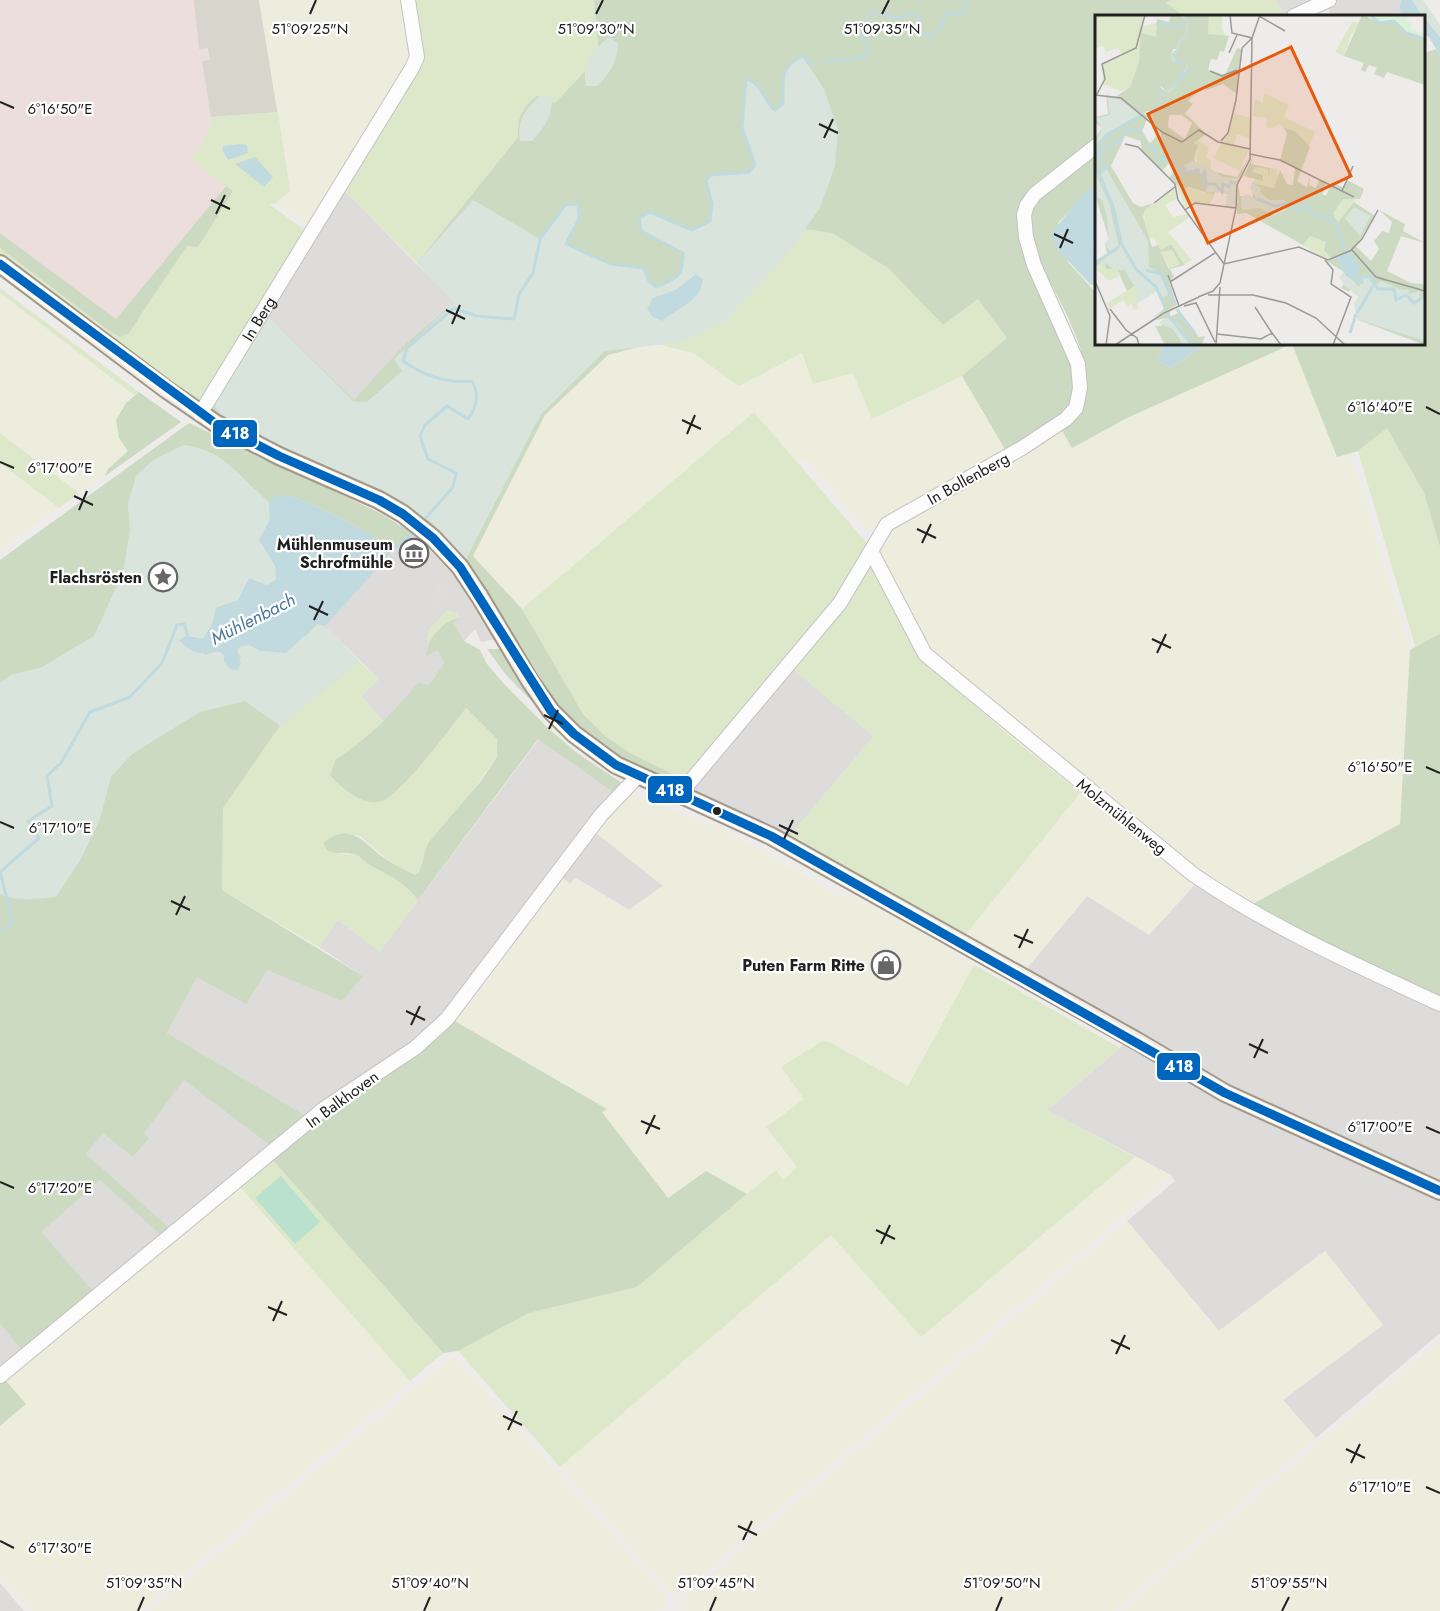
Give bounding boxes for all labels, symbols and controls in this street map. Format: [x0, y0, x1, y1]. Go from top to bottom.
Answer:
inset map [1095, 15, 1425, 345]
text: 51°09'25"N [272, 18, 348, 40]
text: 51°09'30"N [557, 18, 635, 40]
text: 51°09'35"N [844, 18, 920, 40]
text: 6°16'50"E [27, 98, 93, 120]
street label: In Berg [236, 292, 281, 346]
text: 6°16'40"E [1347, 396, 1413, 418]
line badge: 418 [212, 419, 258, 448]
text: 418 [220, 422, 250, 445]
street label: In Bollenberg [923, 446, 1013, 510]
text: 6°17'00"E [28, 457, 92, 479]
place label: Mühlenmuseum Schrofmühle [277, 533, 393, 574]
museum icon: Mühlenmuseum Schrofmühle [398, 537, 430, 569]
place icon: Flachsrösten [147, 561, 179, 593]
place label: Flachsrösten [49, 566, 142, 589]
water label: Mühlenbach [206, 587, 300, 651]
text: 6°16'50"E [1347, 756, 1413, 778]
street label: Molzmühlenweg [1072, 773, 1172, 860]
line badge: 418 [647, 775, 693, 804]
text: 418 [655, 779, 685, 802]
unlabelled marker [711, 805, 723, 817]
text: 6°17'10"E [29, 817, 91, 839]
shop icon: Puten Farm Ritte [870, 949, 902, 981]
place label: Puten Farm Ritte [742, 954, 865, 977]
line badge: 418 [1156, 1052, 1201, 1081]
text: 418 [1164, 1055, 1194, 1078]
street label: In Balkhoven [301, 1065, 383, 1134]
text: 6°17'00"E [1348, 1116, 1412, 1138]
text: 6°17'20"E [28, 1177, 92, 1199]
text: 6°17'10"E [1349, 1476, 1411, 1498]
text: 6°17'30"E [28, 1537, 92, 1559]
text: 51°09'35"N [106, 1572, 182, 1594]
text: 51°09'40"N [391, 1572, 469, 1594]
text: 51°09'45"N [677, 1572, 755, 1594]
text: 51°09'50"N [963, 1572, 1041, 1594]
text: 51°09'55"N [1251, 1572, 1327, 1594]

